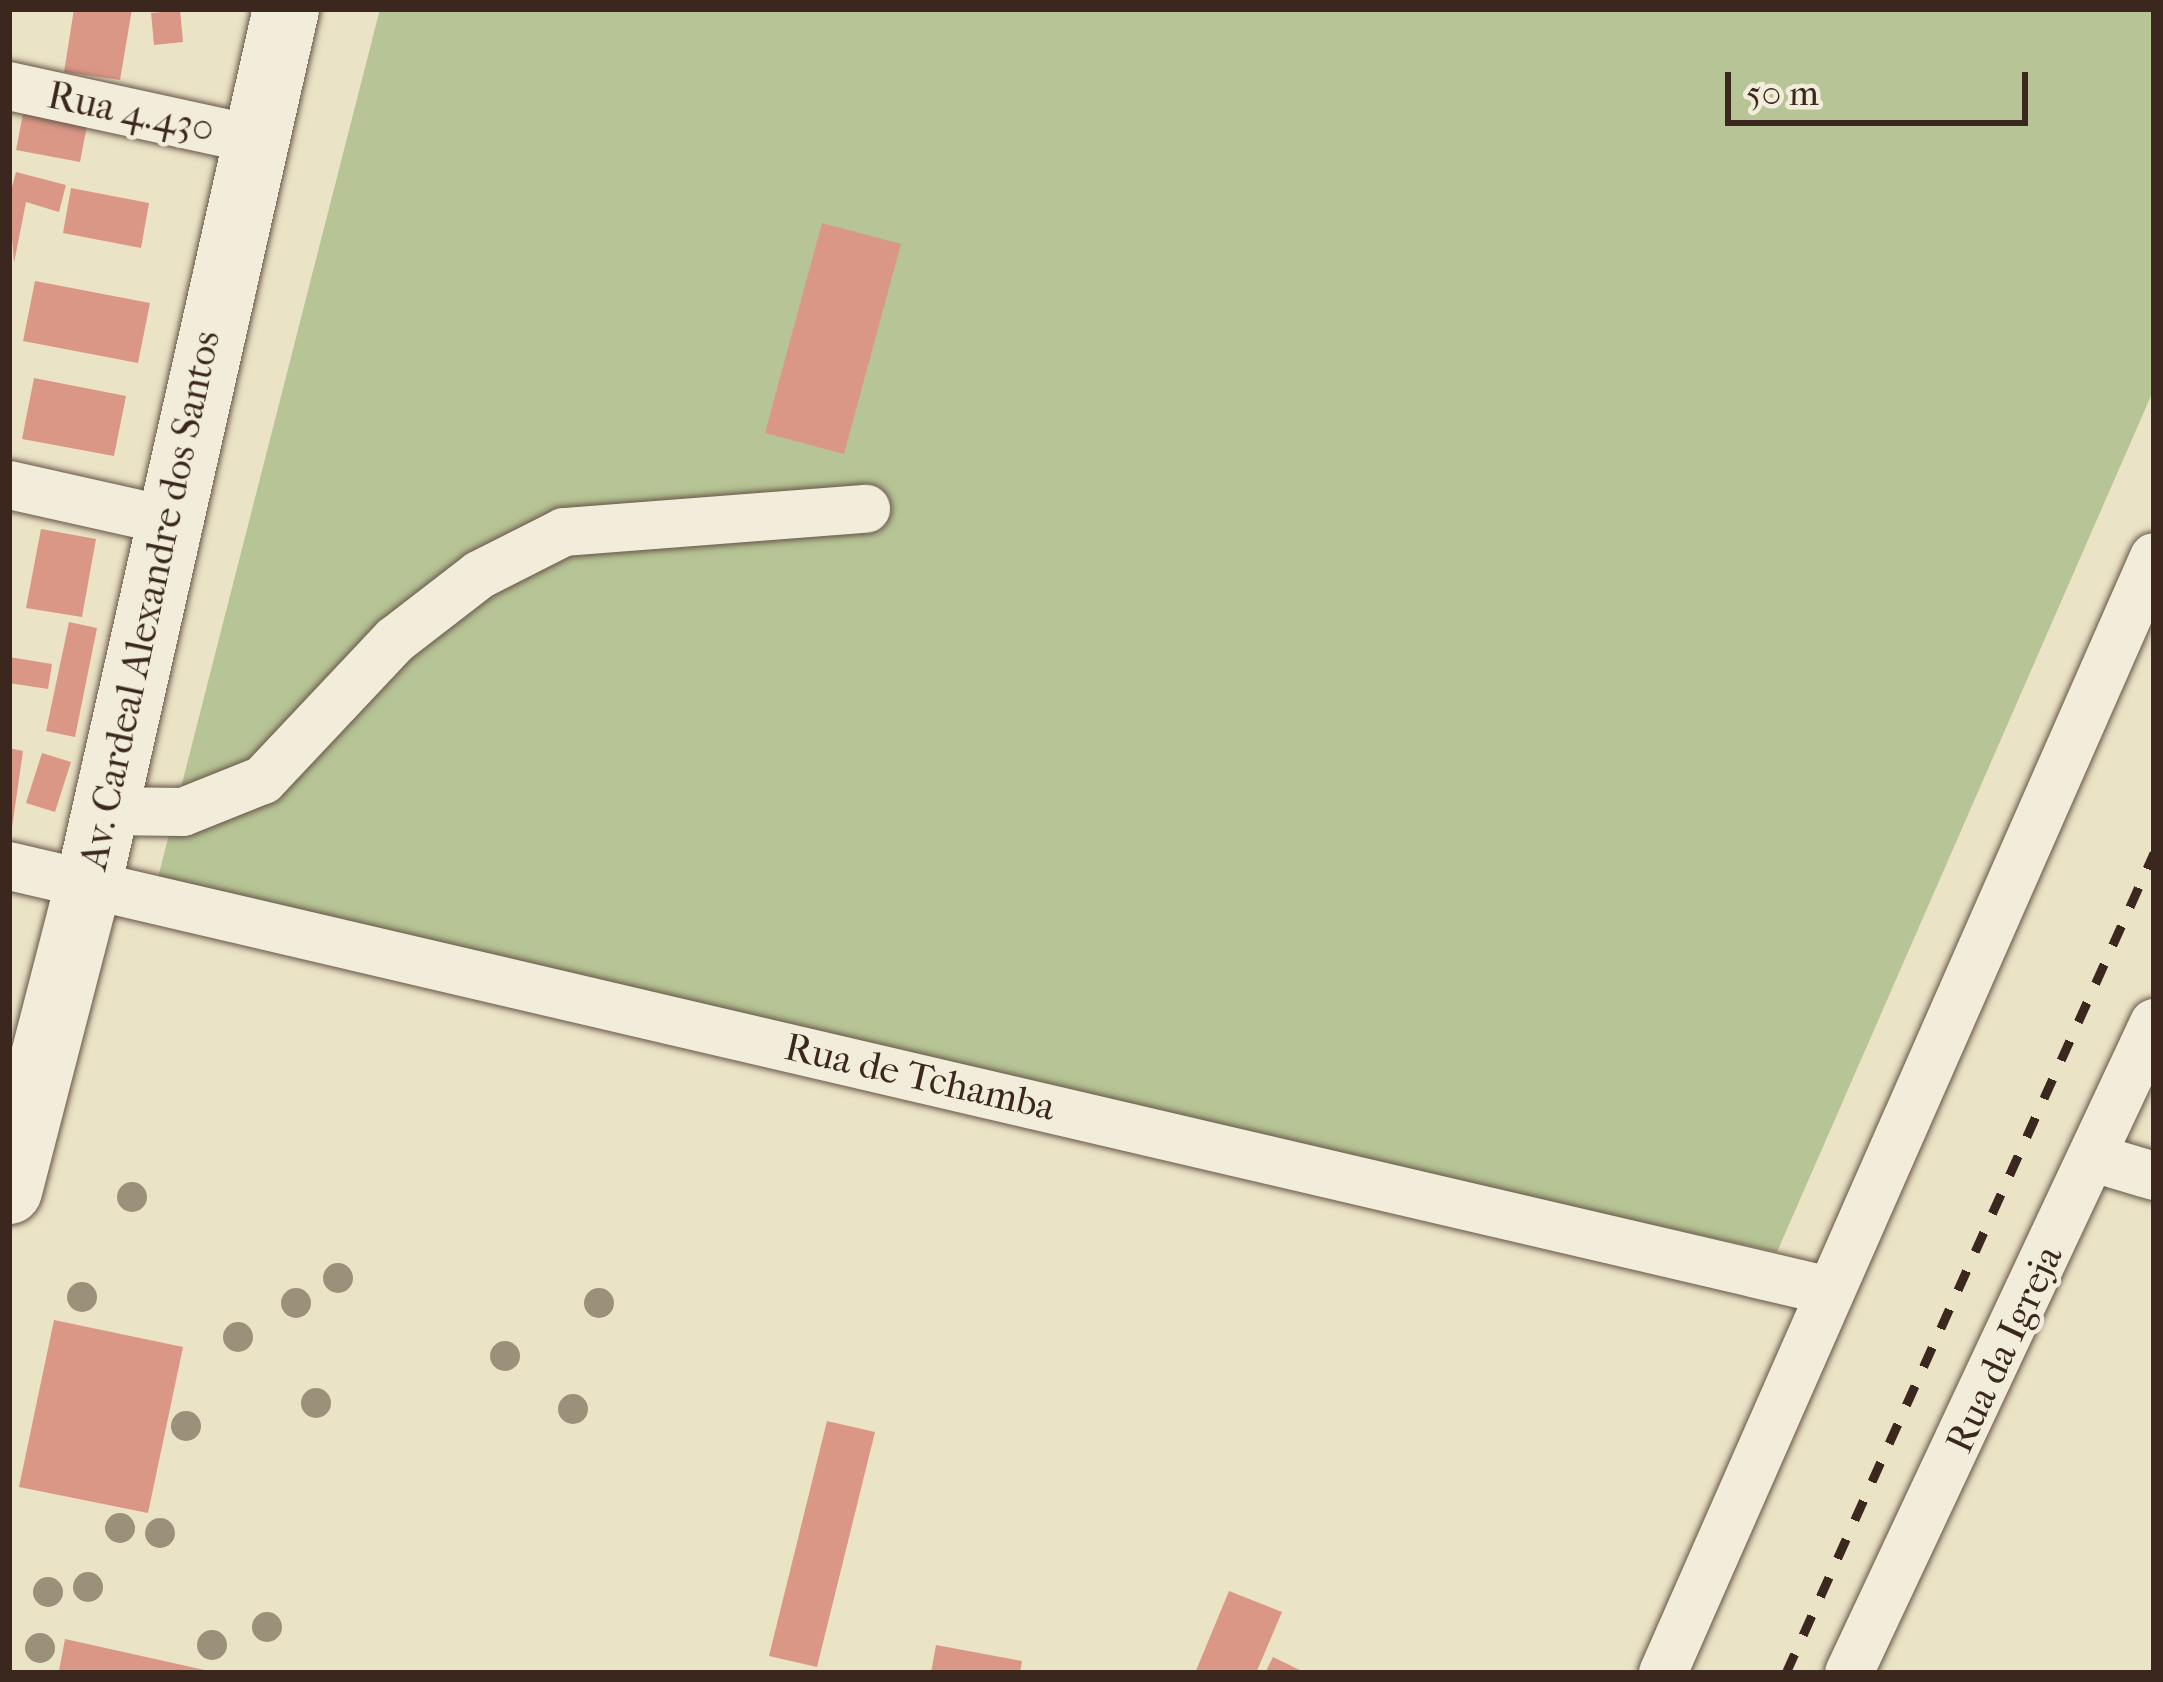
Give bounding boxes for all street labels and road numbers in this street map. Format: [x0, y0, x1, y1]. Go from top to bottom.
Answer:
street label: Rua 4.430 [43, 72, 219, 152]
street label: Av. Cardeal Alexandre dos Santos [70, 326, 230, 874]
street label: Rua de Tchamba [780, 1023, 1060, 1131]
street label: Rua da Igreja [1936, 1238, 2072, 1460]

